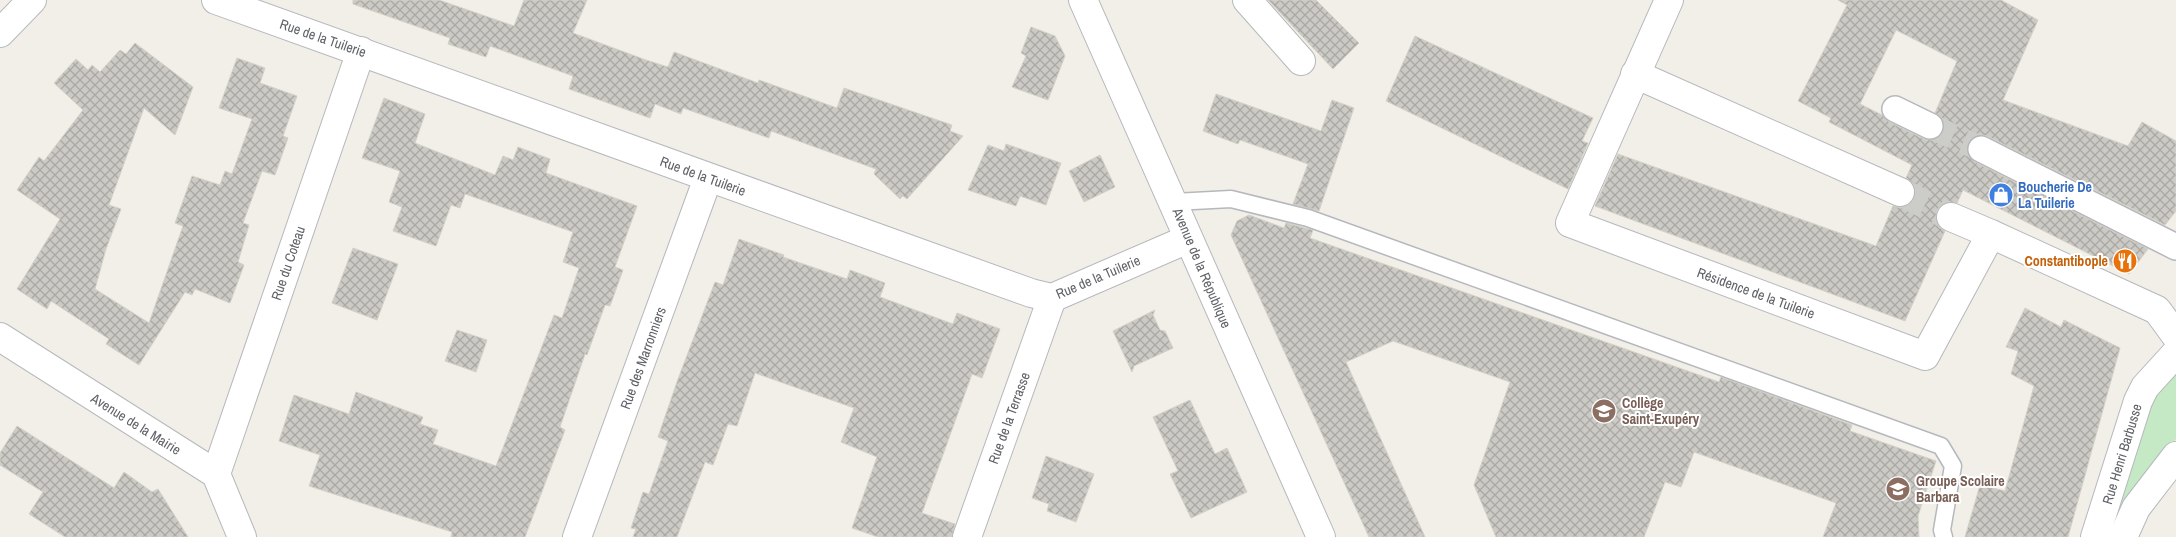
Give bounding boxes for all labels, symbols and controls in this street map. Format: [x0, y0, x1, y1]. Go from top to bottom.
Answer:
street label: Rue de la Tuilerie [277, 15, 369, 61]
street label: Rue de la Tuilerie [658, 152, 748, 200]
place label: Boucherie De La Tuilerie [2018, 178, 2092, 212]
shop icon: Boucherie De La Tuilerie [1988, 182, 2014, 208]
street label: Avenue de la République [1168, 204, 1235, 331]
street label: Rue du Coteau [267, 224, 309, 302]
restaurant icon: Constantibople [2112, 248, 2138, 274]
street label: Rue de la Tuilerie [1053, 251, 1143, 303]
place label: Constantibople [2024, 252, 2108, 270]
street label: Résidence de la Tuilerie [1695, 263, 1817, 323]
street label: Rue des Marronniers [616, 304, 670, 412]
street label: Rue de la Terrasse [984, 370, 1034, 466]
street label: Avenue de la Mairie [87, 389, 184, 459]
place label: Collège Saint-Exupéry [1622, 394, 1700, 428]
school or university icon: Collège Saint-Exupéry [1591, 398, 1617, 424]
street label: Rue Henri Barbusse [2098, 402, 2146, 506]
place label: Groupe Scolaire Barbara [1916, 472, 2005, 506]
school or university icon: Groupe Scolaire Barbara [1885, 476, 1911, 502]

